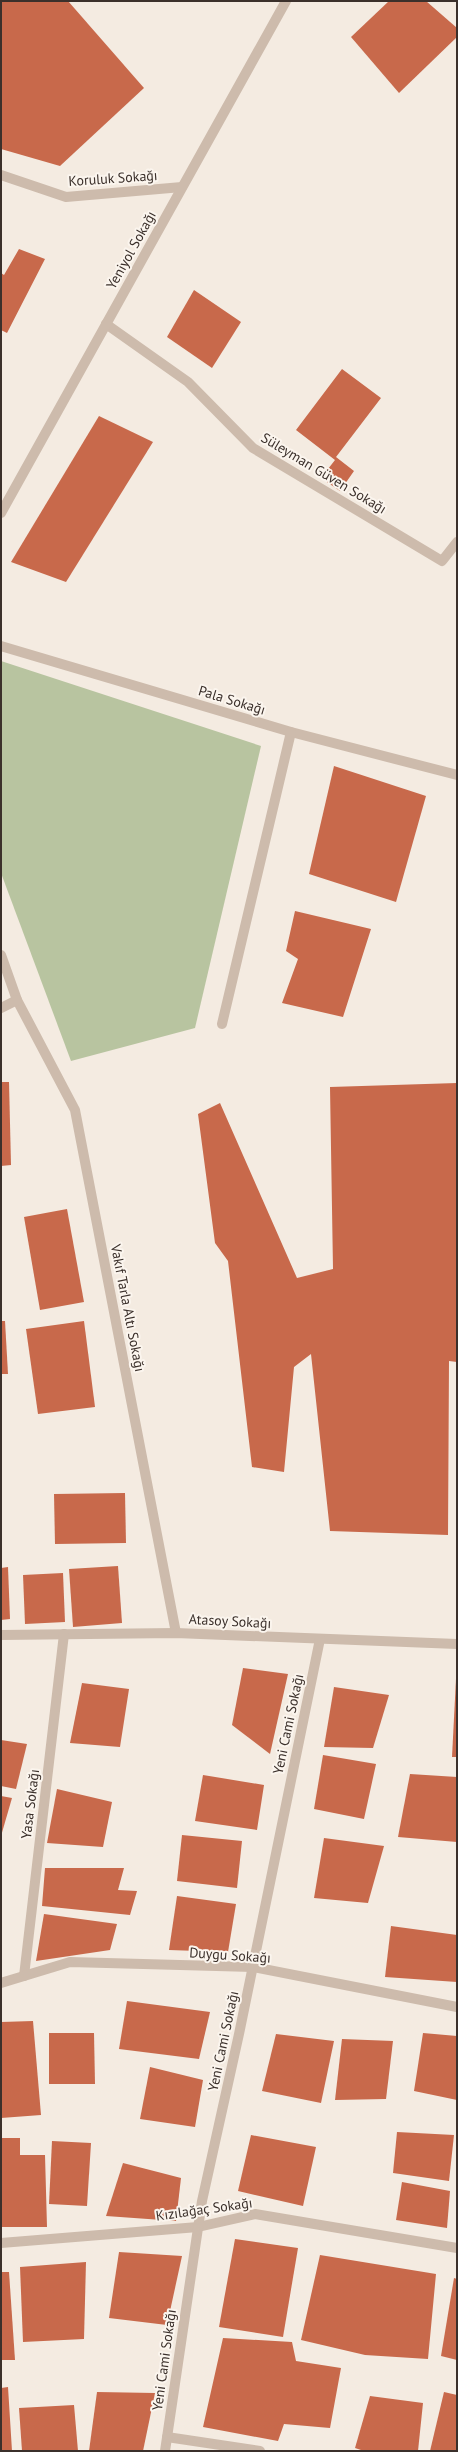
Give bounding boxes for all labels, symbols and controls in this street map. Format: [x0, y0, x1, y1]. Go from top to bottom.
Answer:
street label: Koruluk Sokağı [68, 166, 158, 190]
street label: Yeniyol Sokağı [102, 208, 160, 292]
street label: Süleyman Güven Sokağı [258, 428, 390, 518]
street label: Pala Sokağı [196, 681, 268, 719]
street label: Vakıf Tarla Altı Sokağı [107, 1242, 149, 1373]
street label: Atasoy Sokağı [188, 1610, 272, 1632]
street label: Yeni Cami Sokağı [269, 1672, 307, 1776]
street label: Yasa Sokağı [17, 1768, 43, 1840]
street label: Duygu Sokağı [189, 1943, 271, 1967]
street label: Yeni Cami Sokağı [204, 1989, 242, 2093]
street label: Kızılağaç Sokağı [155, 2193, 253, 2225]
street label: Yeni Cami Sokağı [148, 2308, 180, 2412]

